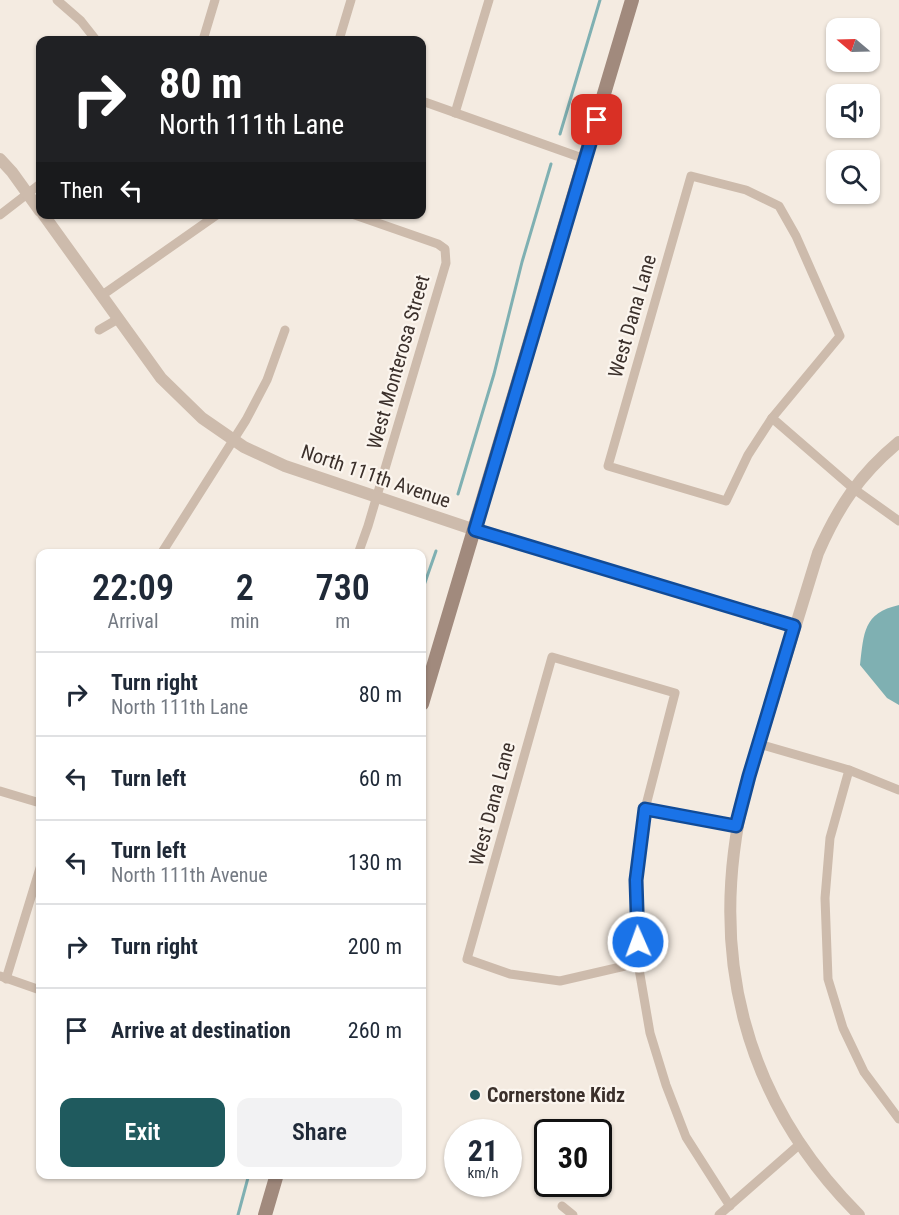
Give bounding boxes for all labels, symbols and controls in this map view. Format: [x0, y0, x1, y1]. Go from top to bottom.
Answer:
north arrow [826, 18, 880, 72]
map controls [826, 18, 880, 204]
text: 80 m [159, 59, 242, 108]
icon: right [60, 60, 138, 138]
button: sound [826, 84, 880, 138]
pin [571, 94, 622, 145]
icon: arrive [580, 103, 613, 136]
text: North 111th Lane [159, 109, 344, 141]
button: search [826, 150, 880, 204]
icon: left [115, 174, 148, 207]
text: Then [60, 178, 103, 203]
street label: West Dana Lane [603, 252, 661, 380]
street label: West Monterosa Street [362, 272, 434, 452]
street label: North 111th Avenue [298, 439, 454, 513]
text: 22:09 [92, 567, 174, 609]
text: 2 [236, 567, 254, 609]
text: 730 [316, 567, 370, 609]
text: Arrival [108, 609, 159, 633]
text: min [230, 609, 259, 633]
text: m [335, 609, 350, 633]
text: Turn right [111, 670, 198, 695]
icon: right [60, 678, 93, 711]
text: 80 m [359, 682, 402, 707]
text: North 111th Lane [111, 695, 248, 719]
street label: West Dana Lane [464, 740, 520, 868]
icon: left [60, 762, 93, 795]
text: Turn left [111, 766, 186, 791]
text: 60 m [359, 766, 402, 791]
text: Turn left [111, 838, 186, 863]
icon: left [60, 846, 93, 879]
text: 130 m [348, 850, 402, 875]
text: North 111th Avenue [111, 863, 268, 887]
position arrow [606, 910, 670, 974]
icon: right [60, 930, 93, 963]
text: Turn right [111, 934, 198, 959]
text: 200 m [348, 934, 402, 959]
icon: arrive [60, 1014, 93, 1047]
text: Arrive at destination [111, 1018, 291, 1043]
text: 260 m [348, 1018, 402, 1043]
place label: Cornerstone Kidz [487, 1083, 625, 1107]
marker: Cornerstone Kidz [468, 1088, 482, 1102]
button: Exit [60, 1098, 225, 1167]
button: Share [237, 1098, 402, 1167]
speed limit sign: 30 [534, 1119, 612, 1197]
text: 21 [468, 1133, 498, 1168]
text: km/h [468, 1164, 498, 1182]

